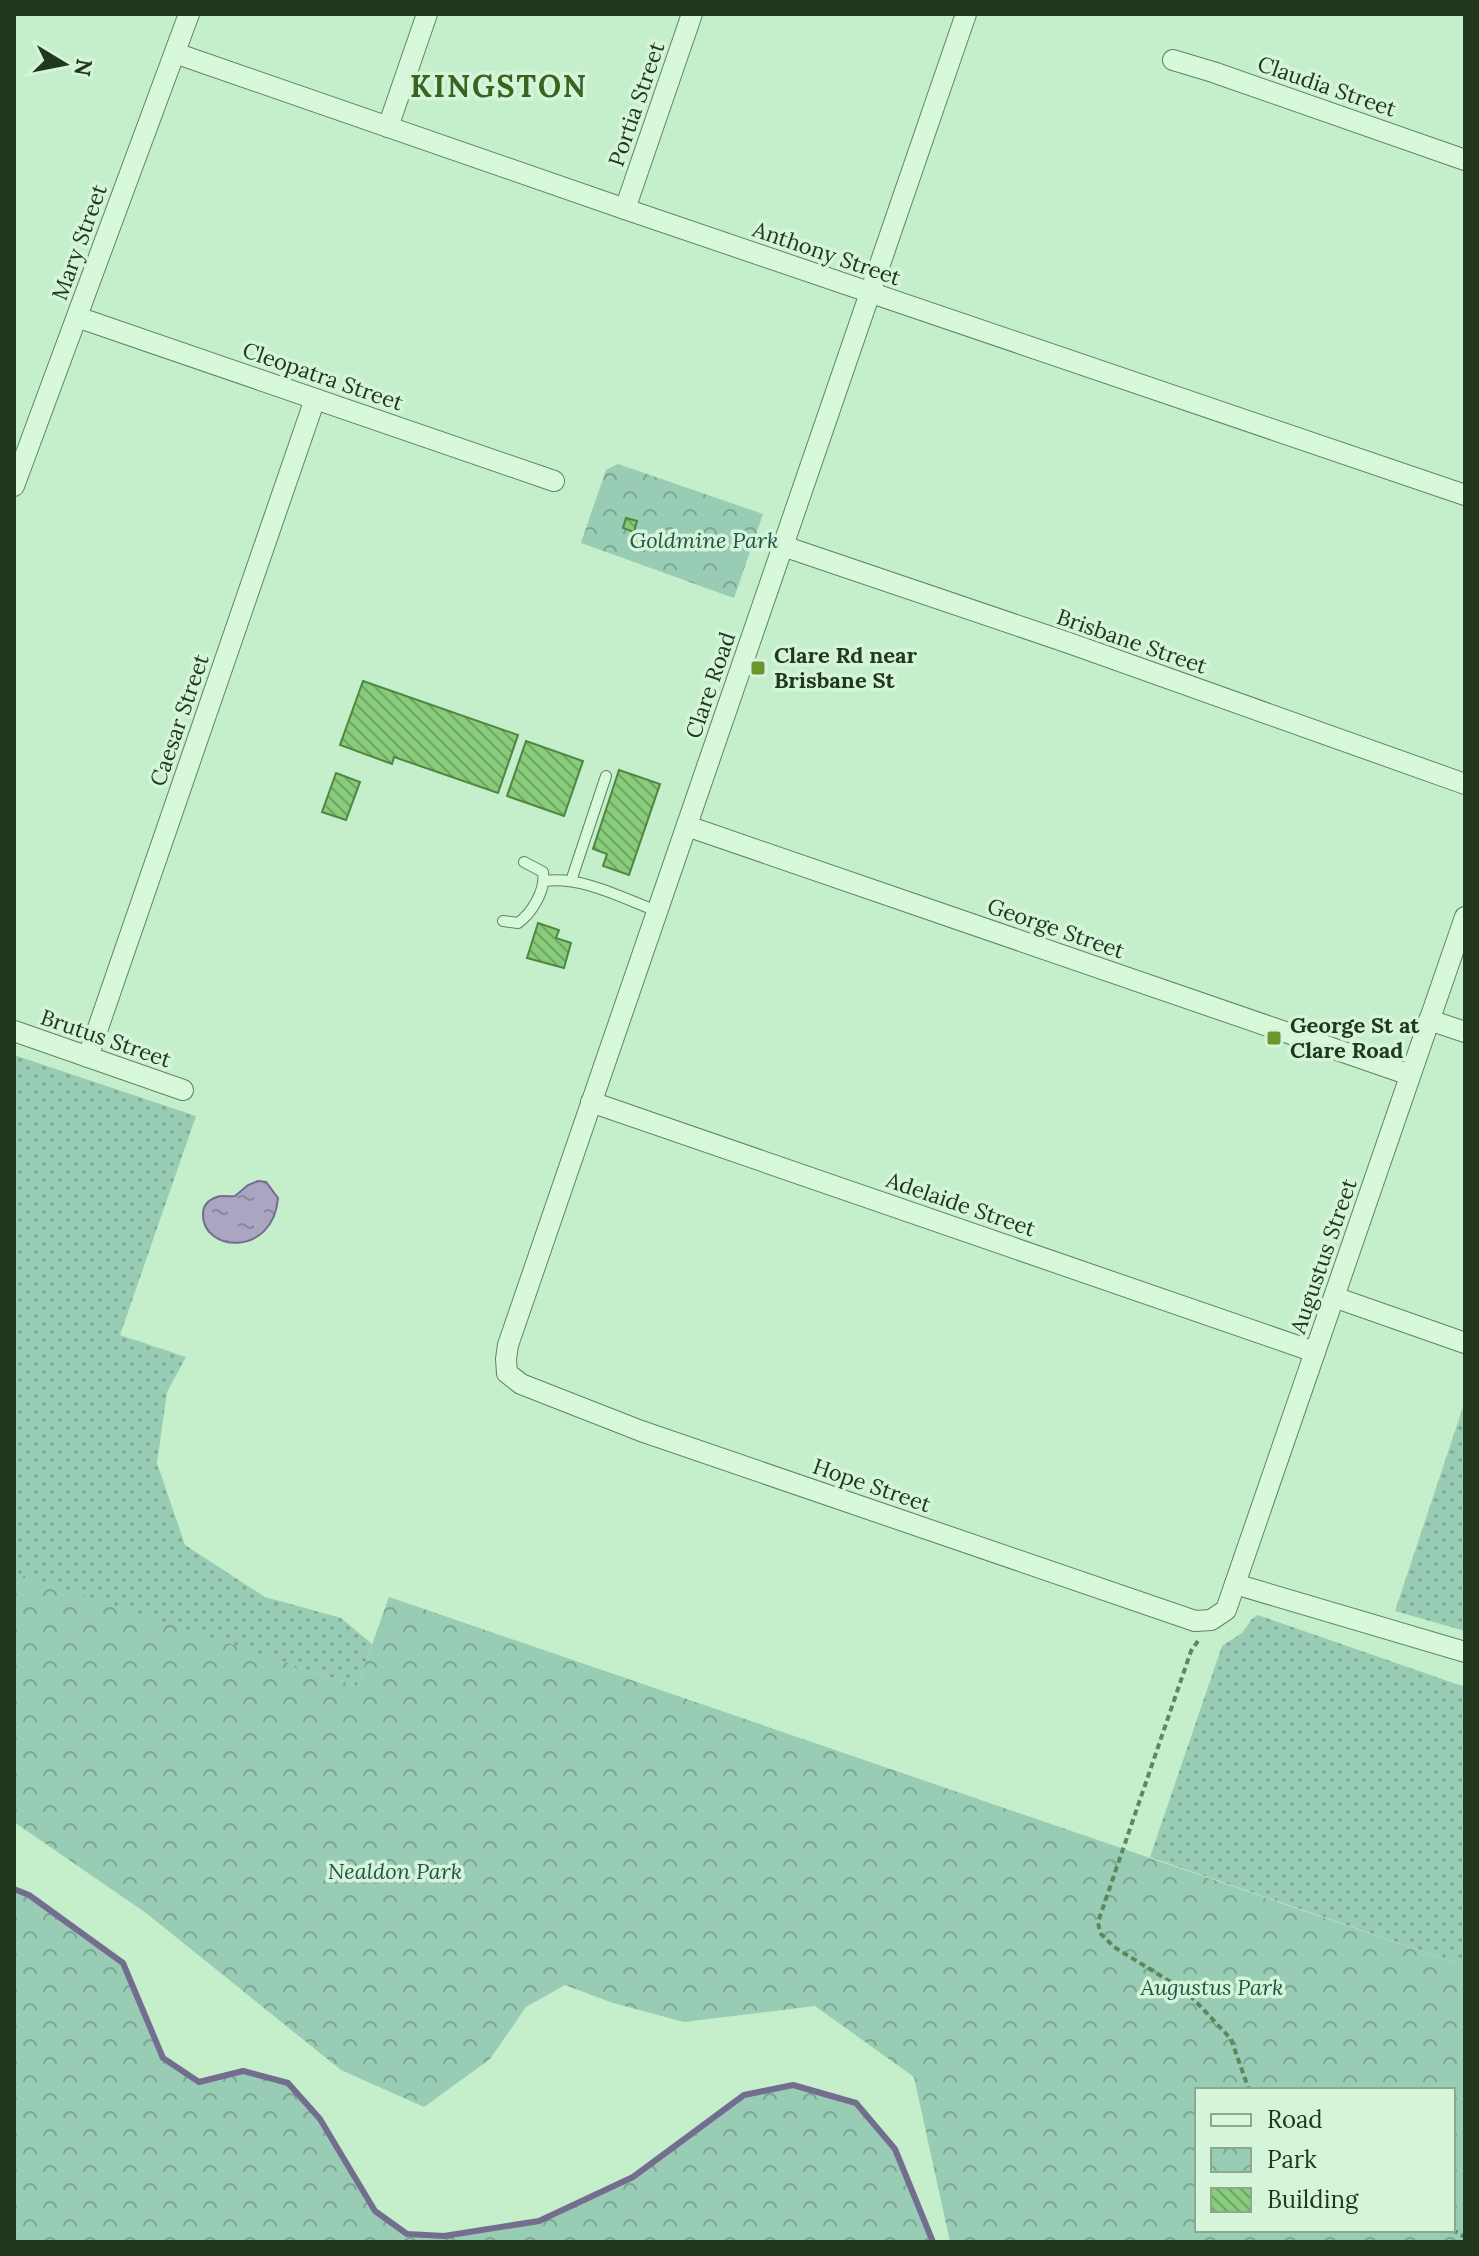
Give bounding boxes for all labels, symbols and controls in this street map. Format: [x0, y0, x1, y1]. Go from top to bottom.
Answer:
north arrow [24, 24, 104, 104]
street label: Portia Street [602, 38, 671, 170]
street label: Claudia Street [1254, 49, 1400, 123]
text: N [68, 57, 99, 78]
district label: KINGSTON [410, 67, 588, 105]
street label: Mary Street [45, 180, 113, 304]
street label: Anthony Street [748, 214, 905, 292]
street label: Cleopatra Street [239, 335, 407, 417]
park label: Goldmine Park [630, 526, 778, 554]
street label: Brisbane Street [1053, 602, 1211, 680]
street label: Clare Road [679, 628, 741, 742]
place label: Clare Rd near Brisbane St [774, 641, 918, 694]
street label: Caesar Street [143, 650, 215, 790]
marker: Clare Rd near Brisbane St [749, 659, 767, 677]
street label: George Street [984, 891, 1129, 965]
street label: Brutus Street [37, 1003, 175, 1074]
place label: George St at Clare Road [1290, 1011, 1420, 1064]
marker: George St at Clare Road [1265, 1029, 1283, 1047]
street label: Adelaide Street [882, 1165, 1040, 1243]
street label: Augustus Street [1283, 1174, 1363, 1338]
street label: Hope Street [809, 1452, 935, 1518]
park label: Nealdon Park [328, 1857, 462, 1885]
park label: Augustus Park [1140, 1973, 1283, 2001]
legend [1195, 2088, 1455, 2232]
text: Road [1267, 2104, 1323, 2135]
text: Park [1267, 2144, 1317, 2175]
text: Building [1267, 2184, 1359, 2215]

